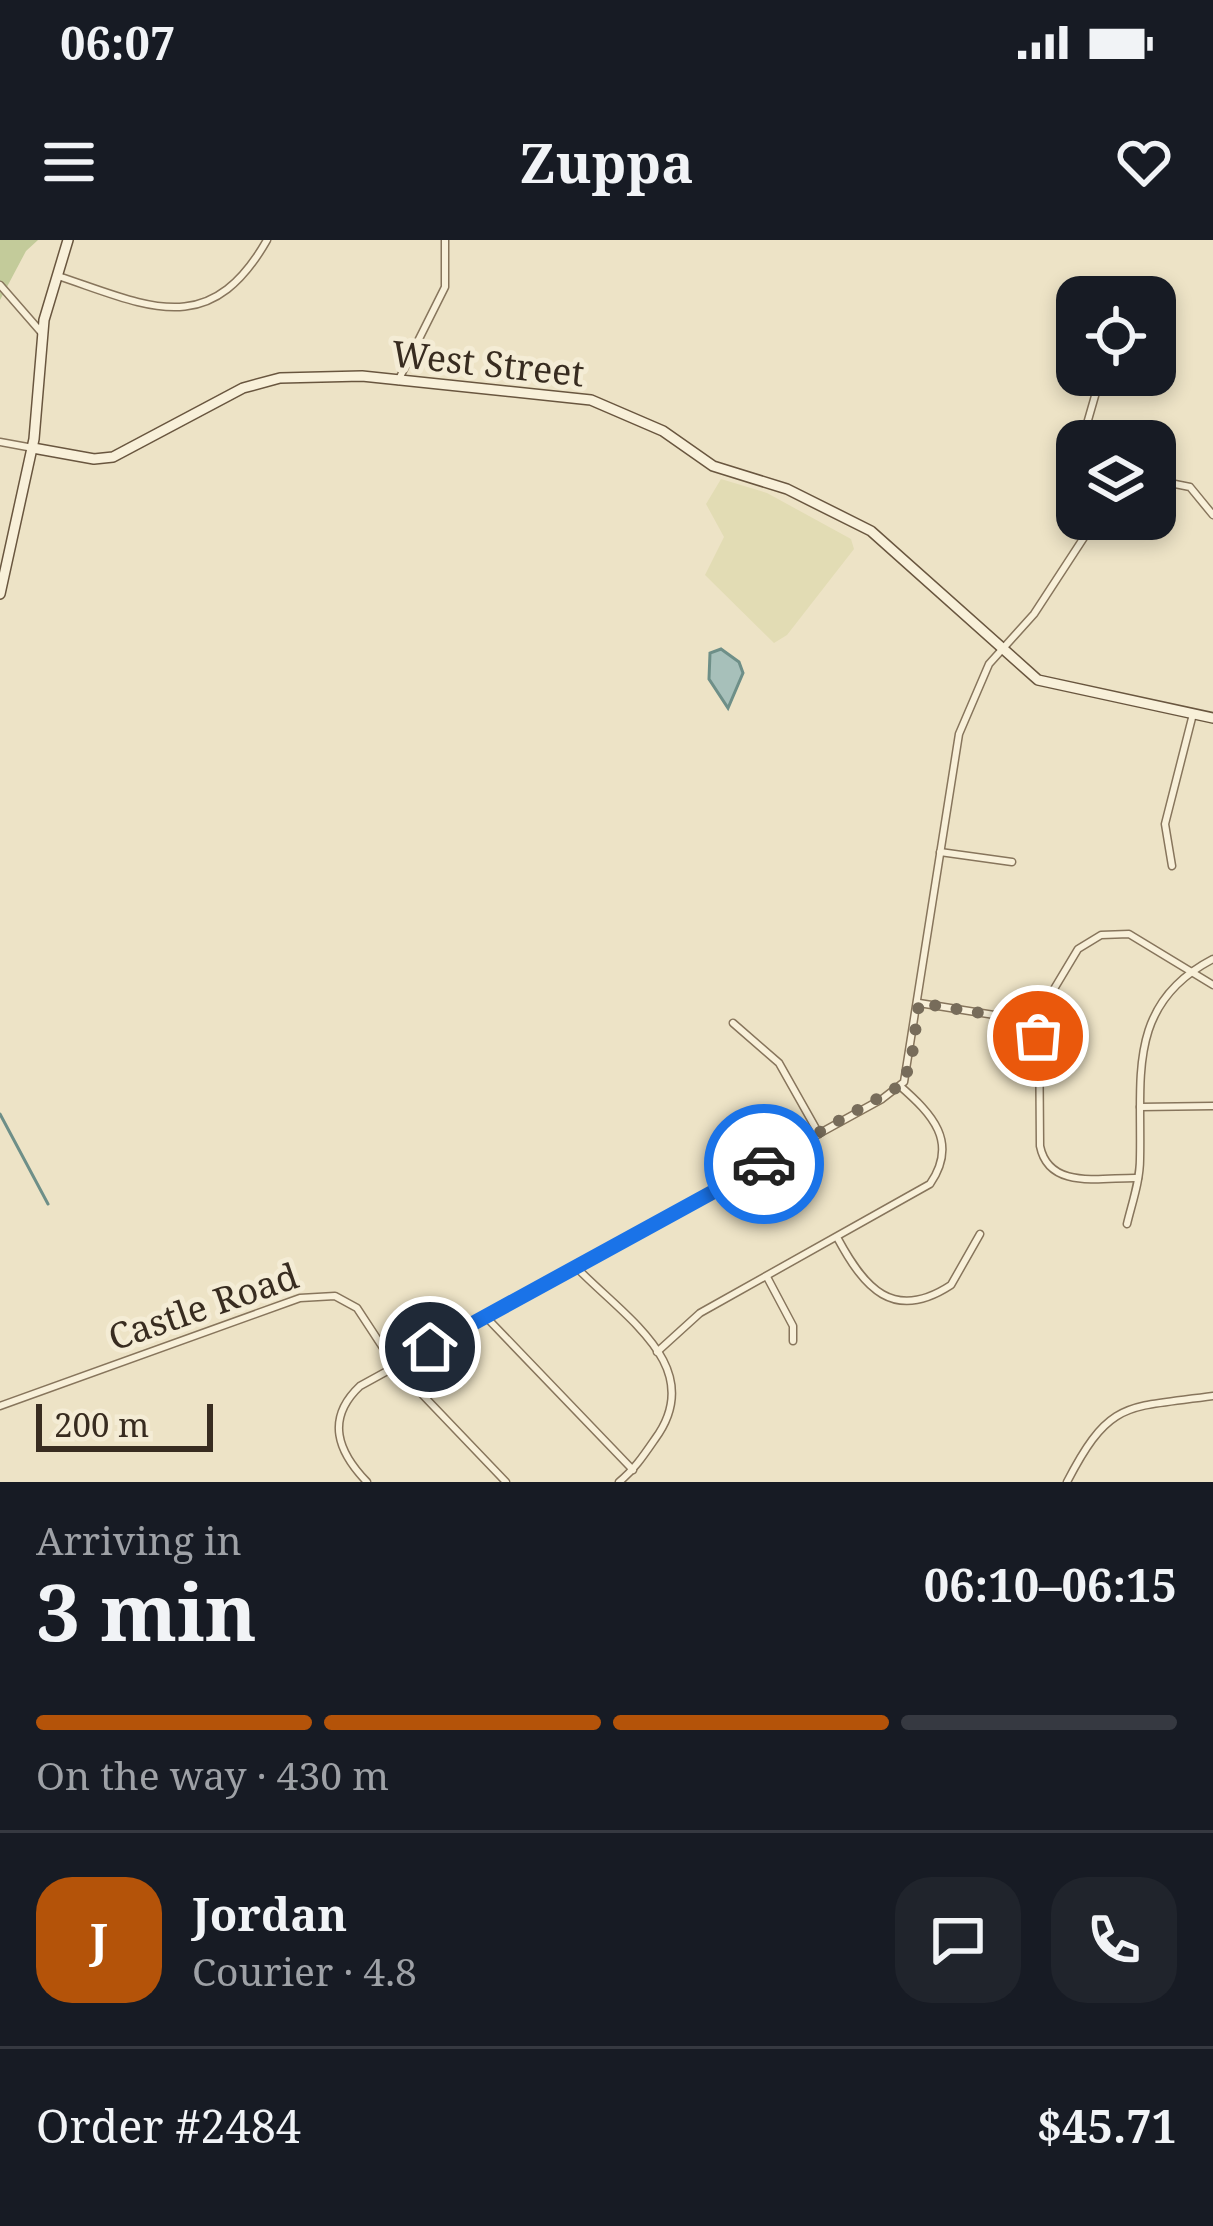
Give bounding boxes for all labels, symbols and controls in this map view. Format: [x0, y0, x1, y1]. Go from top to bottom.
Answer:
text: 06:07 [60, 12, 175, 73]
text: Zuppa [519, 125, 694, 199]
icon: menu [36, 129, 102, 195]
icon: heart [1111, 129, 1177, 195]
map controls [1056, 276, 1176, 540]
button: locate [1056, 276, 1176, 396]
street label: West Street [389, 329, 587, 397]
button: layers [1056, 420, 1176, 540]
pin [987, 985, 1089, 1087]
icon: bag [1005, 1003, 1071, 1069]
courier [704, 1104, 824, 1224]
icon: car [731, 1131, 797, 1197]
street label: Castle Road [101, 1251, 305, 1361]
pin [379, 1296, 481, 1398]
icon: home [397, 1314, 463, 1380]
scale bar [36, 1398, 213, 1451]
text: 200 m [54, 1402, 149, 1447]
text: Arriving in [36, 1513, 242, 1566]
text: 06:10–06:15 [924, 1554, 1177, 1615]
text: 3 min [36, 1558, 257, 1664]
text: On the way · 430 m [36, 1748, 389, 1801]
button: chat [895, 1877, 1021, 2003]
button: phone [1051, 1877, 1177, 2003]
text: Jordan [192, 1883, 347, 1944]
text: J [90, 1909, 108, 1970]
text: Courier · 4.8 [192, 1944, 417, 1997]
text: Order #2484 [36, 2095, 301, 2156]
text: $45.71 [1037, 2095, 1177, 2156]

